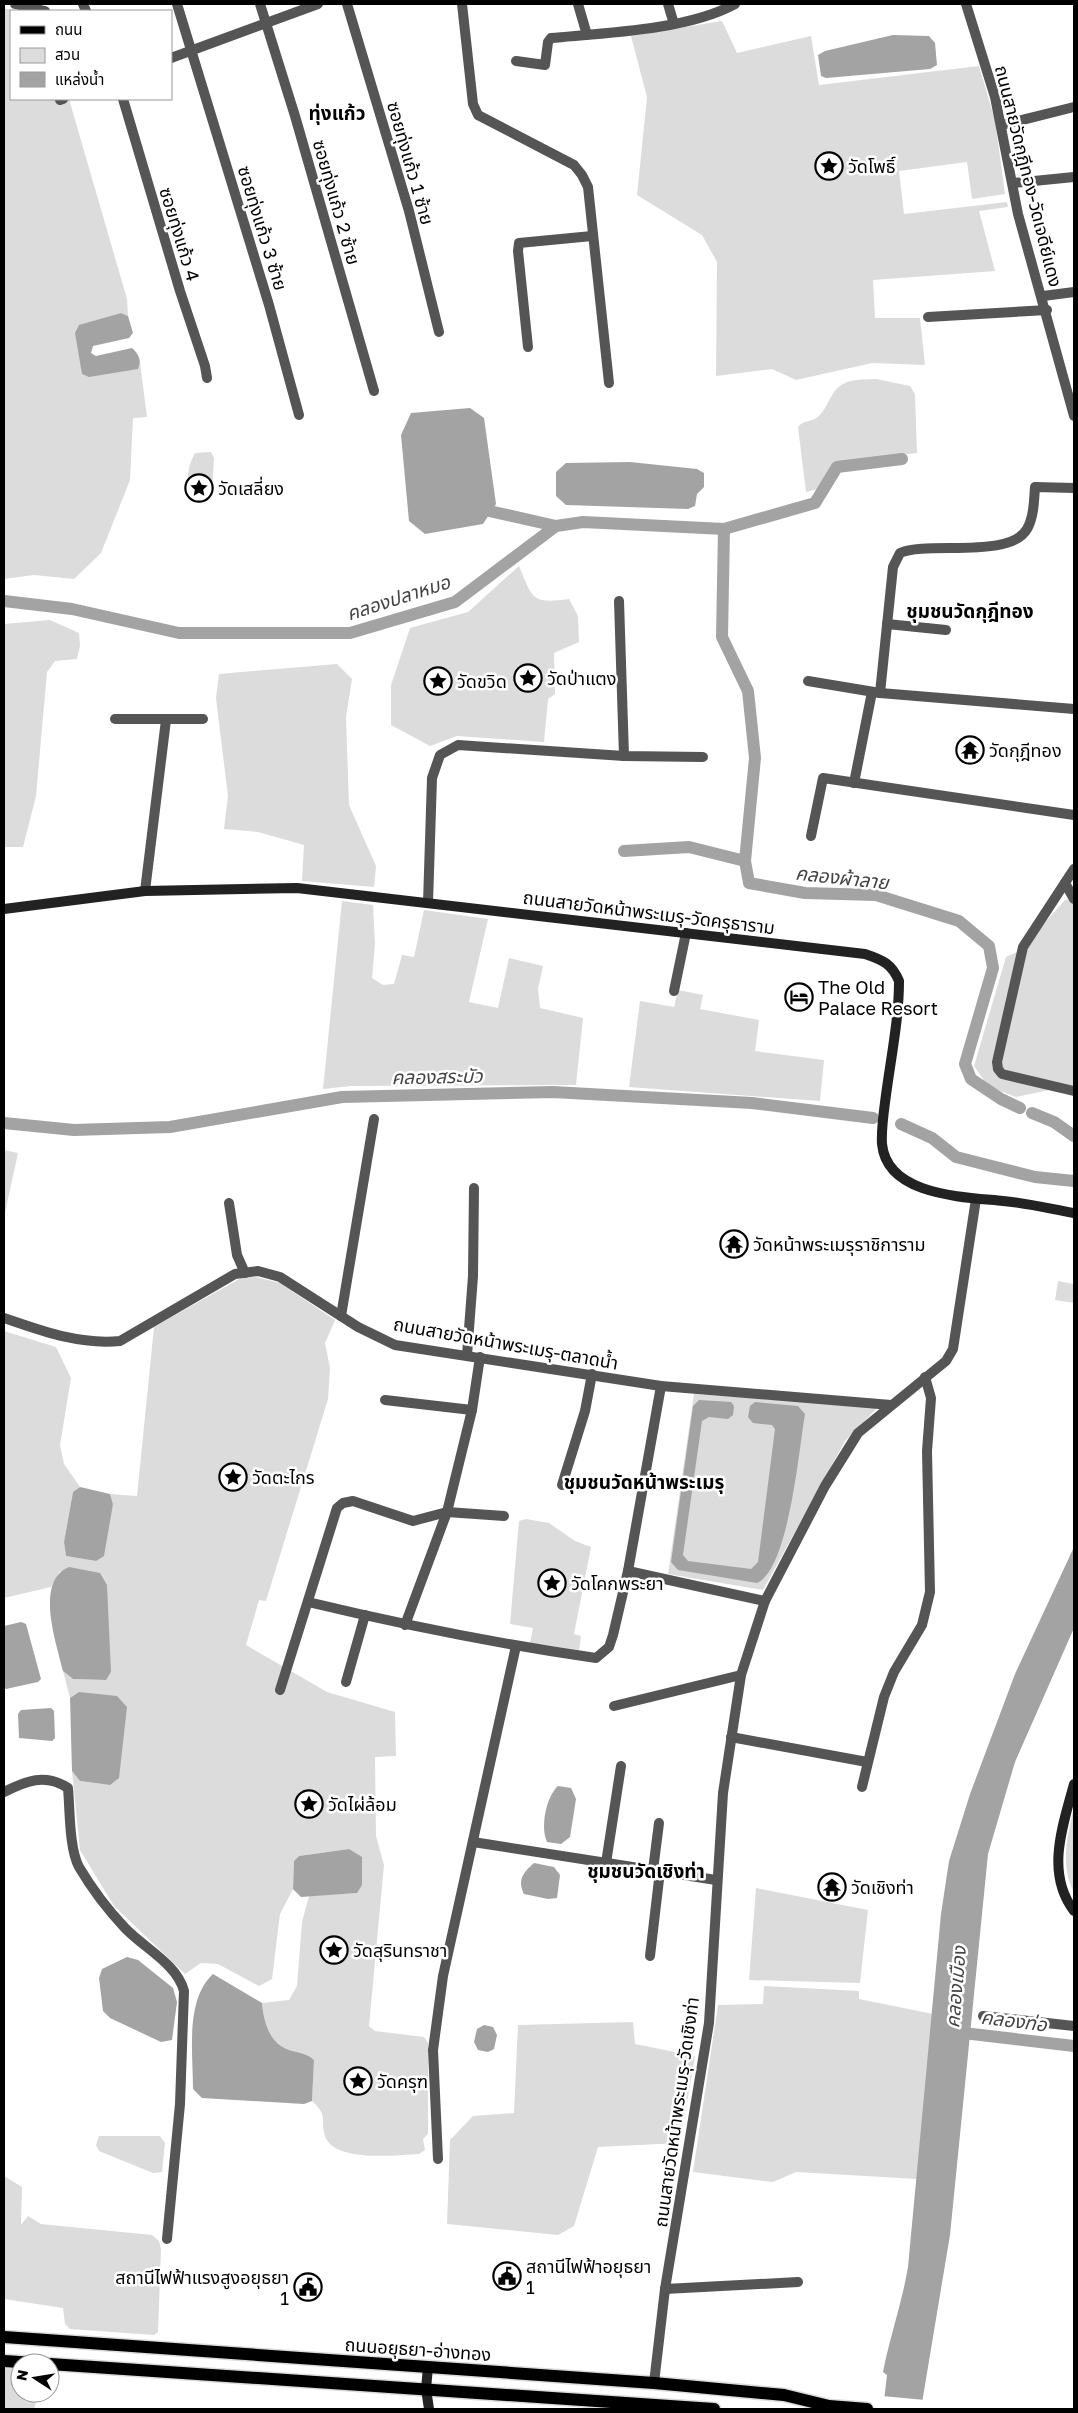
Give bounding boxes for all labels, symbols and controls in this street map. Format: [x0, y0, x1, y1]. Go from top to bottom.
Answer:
legend [10, 10, 172, 100]
text: ถนน [55, 20, 82, 38]
text: สวน [55, 45, 80, 63]
street label: ถนนสายวัดกุฎีทอง-วัดเจดีย์แดง [990, 63, 1067, 289]
text: แหล่งน้ำ [55, 69, 104, 88]
street label: ซอยทุ่งแก้ว 1 ซ้าย [382, 99, 439, 227]
district label: ทุ่งแก้ว [309, 101, 365, 125]
street label: ซอยทุ่งแก้ว 2 ซ้าย [308, 137, 365, 267]
place icon: วัดโพธิ์ [814, 151, 844, 181]
place label: วัดโพธิ์ [848, 155, 896, 177]
street label: ซอยทุ่งแก้ว 3 ซ้าย [233, 163, 292, 293]
street label: ซอยทุ่งแก้ว 4 [154, 184, 205, 284]
place icon: วัดเสลี่ยง [184, 473, 214, 503]
place label: วัดเสลี่ยง [218, 476, 284, 499]
water label: คลองปลาหมอ [343, 569, 454, 625]
district label: ชุมชนวัดกุฎีทอง [906, 599, 1034, 623]
place icon: วัดป่าแตง [513, 663, 543, 693]
place icon: วัดขวิด [423, 666, 453, 696]
place label: วัดป่าแตง [547, 667, 616, 689]
place label: วัดขวิด [457, 670, 507, 692]
temple icon: วัดกุฎีทอง [955, 735, 985, 765]
place label: วัดกุฎีทอง [989, 739, 1062, 762]
water label: คลองผ้าลาย [794, 861, 891, 894]
street label: ถนนสายวัดหน้าพระเมรุ-วัดครุธาราม [522, 886, 776, 939]
place label: The Old Palace Resort [818, 976, 938, 1019]
hotel icon: The Old Palace Resort [784, 982, 814, 1012]
water label: คลองสระบัว [391, 1064, 483, 1088]
temple icon: วัดหน้าพระเมรุราชิการาม [719, 1229, 749, 1259]
place label: วัดหน้าพระเมรุราชิการาม [753, 1233, 926, 1256]
street label: ถนนสายวัดหน้าพระเมรุ-ตลาดน้ำ [392, 1311, 620, 1375]
place icon: วัดตะไกร [218, 1462, 248, 1492]
place label: วัดตะไกร [252, 1466, 315, 1488]
district label: ชุมชนวัดหน้าพระเมรุ [564, 1470, 724, 1494]
place icon: วัดโคกพระยา [537, 1568, 567, 1598]
place label: วัดโคกพระยา [571, 1572, 664, 1594]
place icon: วัดไผ่ล้อม [294, 1789, 324, 1819]
place label: วัดไผ่ล้อม [328, 1793, 397, 1815]
district label: ชุมชนวัดเชิงท่า [587, 1859, 705, 1883]
temple icon: วัดเชิงท่า [817, 1872, 847, 1902]
place label: วัดเชิงท่า [851, 1876, 914, 1898]
place icon: วัดสุรินทราชา [319, 1935, 349, 1965]
place label: วัดสุรินทราชา [353, 1939, 447, 1962]
water label: คลองเมือง [940, 1944, 970, 2029]
street label: ถนนสายวัดหน้าพระเมรุ-วัดเชิงท่า [649, 1995, 704, 2229]
water label: คลองท่อ [980, 2005, 1049, 2036]
place icon: วัดครุฑ [343, 2066, 373, 2096]
place label: วัดครุฑ [377, 2070, 428, 2093]
place label: สถานีไฟฟ้าอยุธยา 1 [526, 2255, 651, 2298]
public building icon: สถานีไฟฟ้าอยุธยา 1 [492, 2261, 522, 2291]
place label: สถานีไฟฟ้าแรงสูงอยุธยา 1 [115, 2266, 289, 2309]
public building icon: สถานีไฟฟ้าแรงสูงอยุธยา 1 [293, 2272, 323, 2302]
street label: ถนนอยุธยา-อ่างทอง [344, 2333, 492, 2366]
north arrow [10, 2353, 60, 2403]
text: N [12, 2368, 31, 2382]

